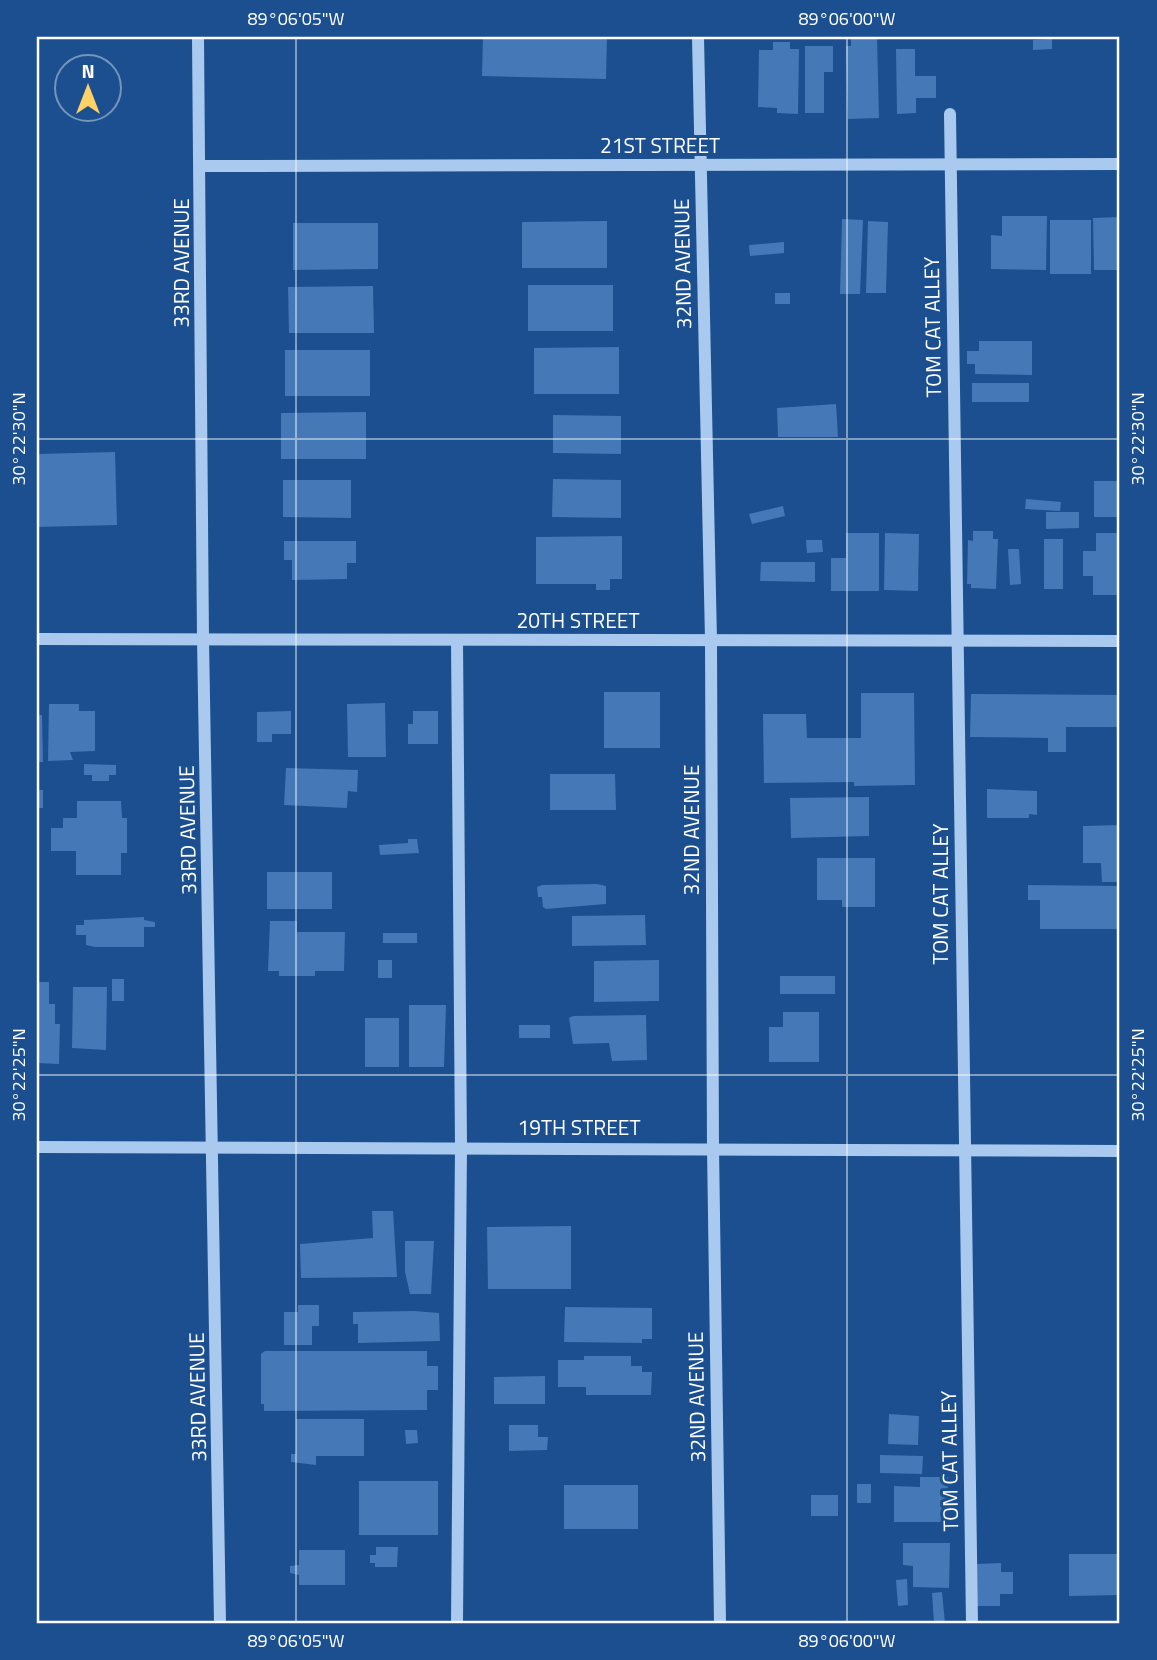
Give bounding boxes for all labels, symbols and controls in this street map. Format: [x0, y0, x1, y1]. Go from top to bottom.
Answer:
text: 89°06'05"W [248, 5, 345, 32]
text: 89°06'00"W [799, 5, 896, 32]
north arrow [52, 52, 122, 122]
text: N [81, 56, 95, 85]
street label: 21ST STREET [600, 129, 720, 161]
street label: 33RD AVENUE [165, 198, 197, 328]
street label: 32ND AVENUE [665, 198, 699, 330]
street label: TOM CAT ALLEY [915, 256, 949, 398]
text: 30°22'30"N [5, 392, 32, 486]
text: 30°22'30"N [1124, 392, 1151, 486]
street label: 20TH STREET [517, 604, 640, 636]
street label: 33RD AVENUE [170, 765, 204, 895]
street label: 32ND AVENUE [675, 765, 707, 895]
street label: TOM CAT ALLEY [924, 823, 956, 964]
text: 30°22'25"N [5, 1028, 32, 1122]
text: 30°22'25"N [1124, 1028, 1151, 1122]
street label: 19TH STREET [518, 1111, 641, 1143]
street label: 32ND AVENUE [679, 1331, 713, 1463]
street label: 33RD AVENUE [180, 1332, 214, 1462]
street label: TOM CAT ALLEY [932, 1390, 966, 1532]
text: 89°06'05"W [248, 1627, 345, 1654]
text: 89°06'00"W [799, 1627, 896, 1654]

